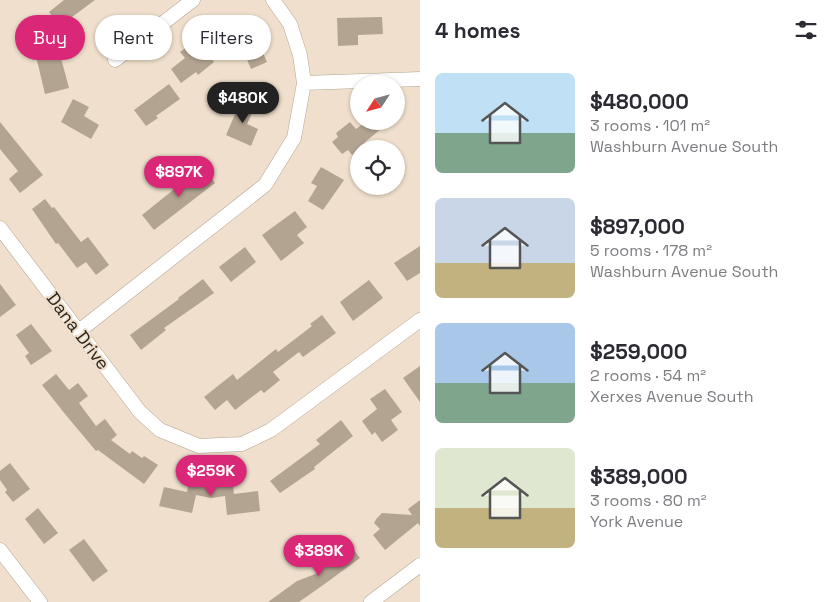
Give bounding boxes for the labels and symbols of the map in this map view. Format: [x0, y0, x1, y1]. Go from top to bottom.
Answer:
north arrow [350, 75, 405, 130]
pin: $480K [208, 82, 278, 124]
pin: $897K [144, 156, 214, 198]
street label: Dana Drive [42, 287, 115, 374]
pin: $259K [176, 454, 246, 497]
pin: $389K [284, 534, 354, 577]

